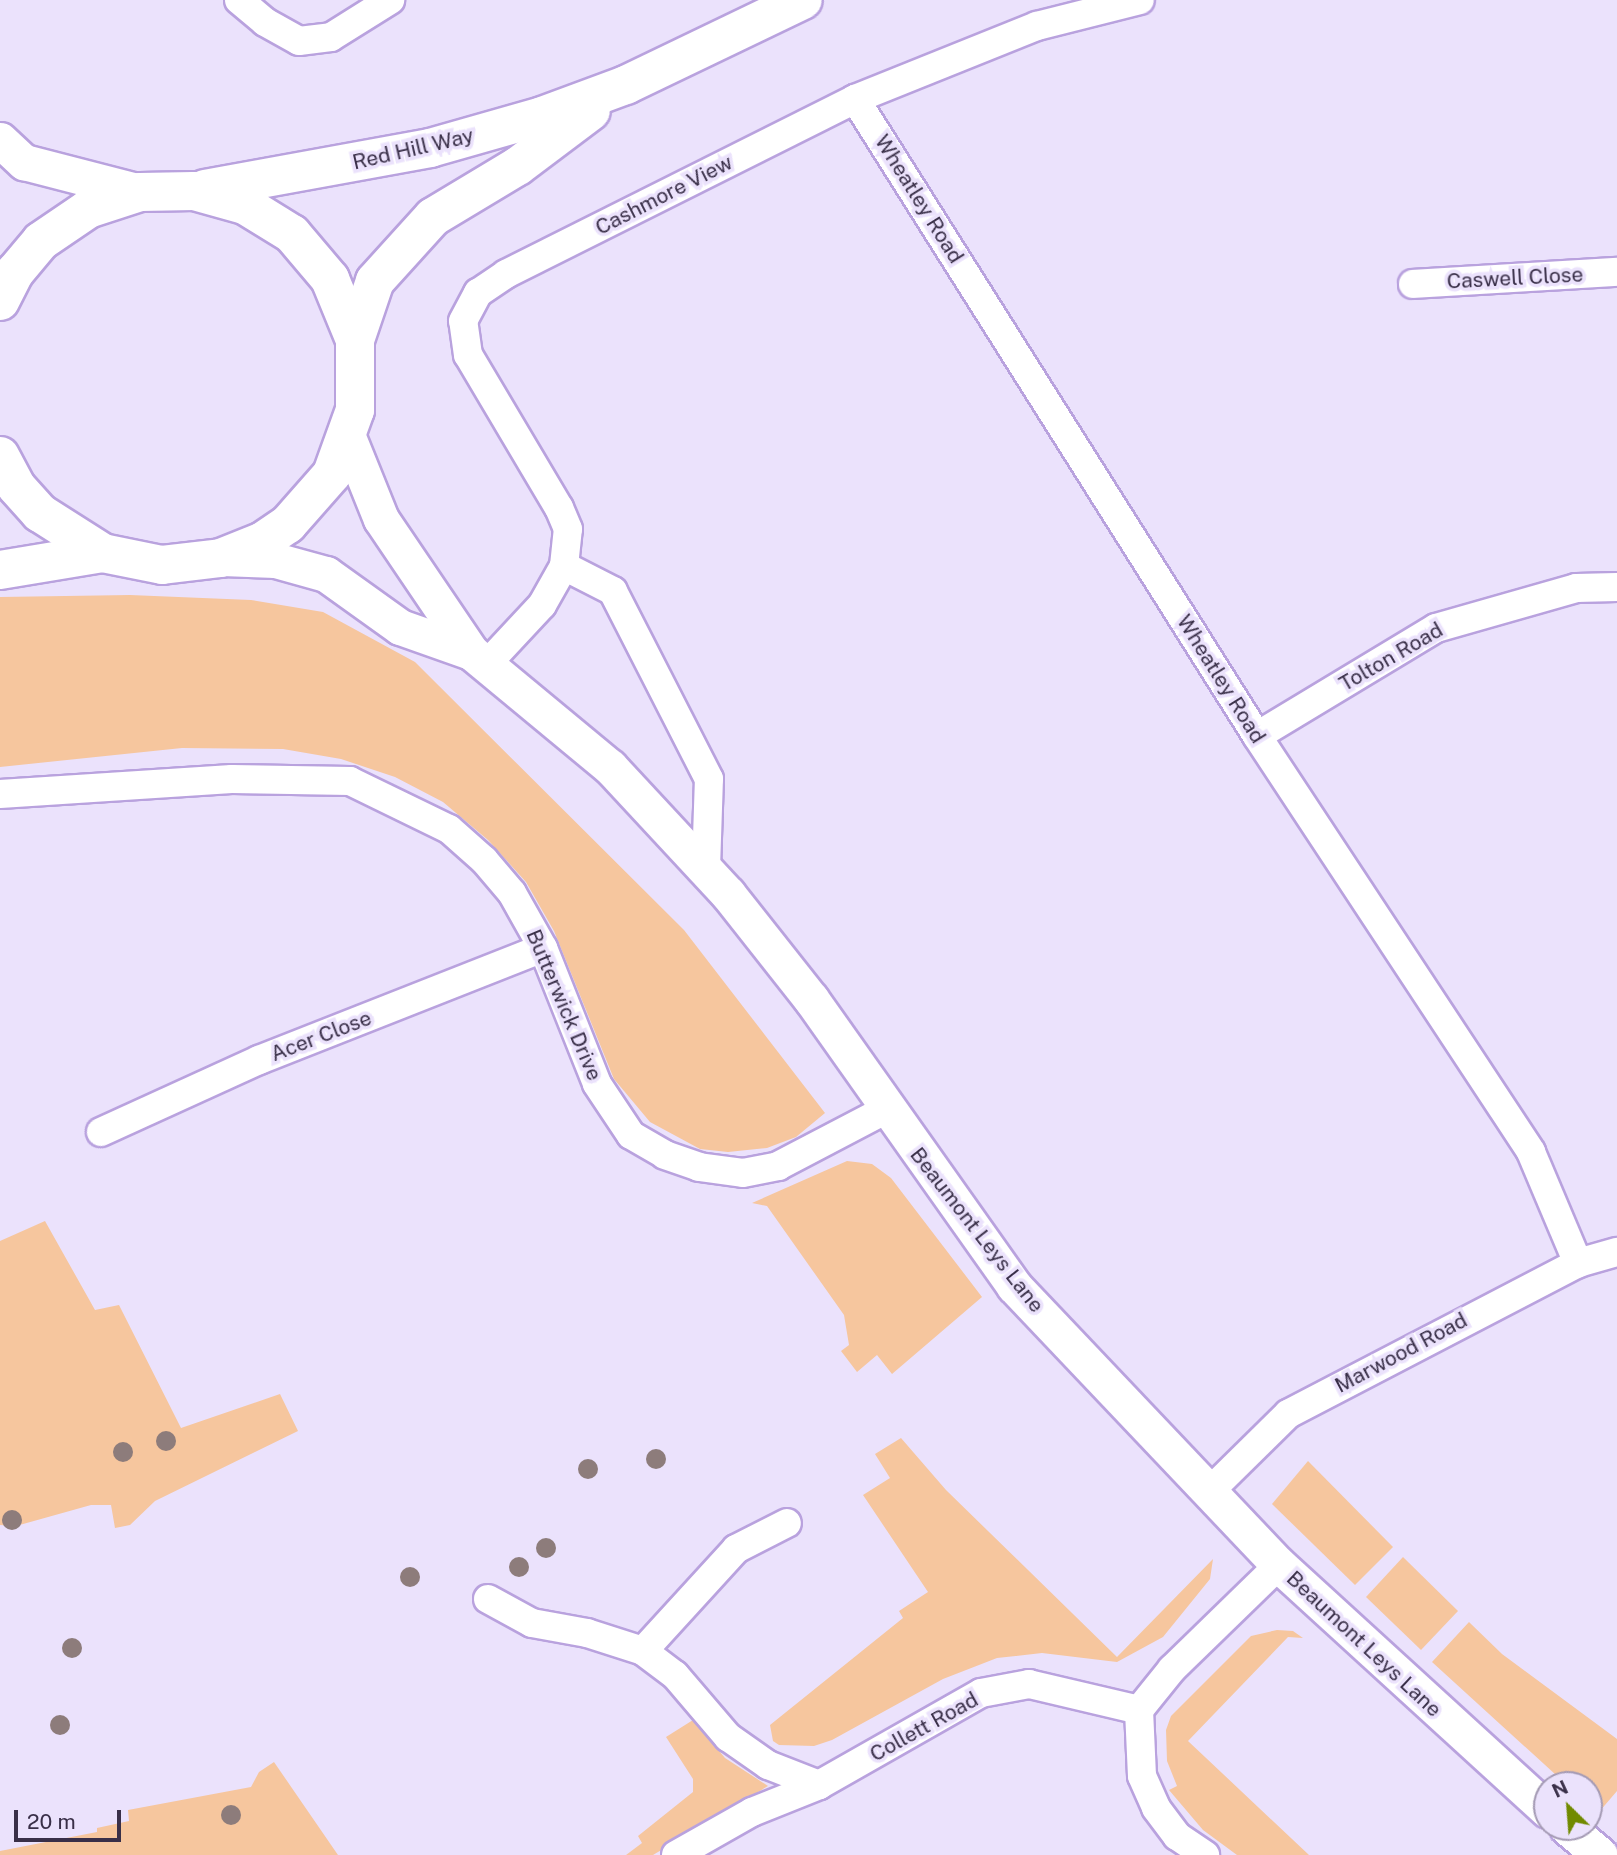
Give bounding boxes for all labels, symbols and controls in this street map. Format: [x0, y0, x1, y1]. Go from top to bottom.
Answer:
street label: Red Hill Way [350, 123, 476, 175]
street label: Wheatley Road [869, 130, 969, 268]
street label: Cashmore View [591, 149, 737, 241]
street label: Caswell Close [1446, 262, 1584, 294]
street label: Wheatley Road [1171, 610, 1271, 748]
street label: Tolton Road [1335, 617, 1447, 697]
street label: Butterwick Drive [521, 926, 607, 1084]
street label: Acer Close [267, 1005, 375, 1067]
street label: Beaumont Leys Lane [905, 1142, 1049, 1318]
street label: Marwood Road [1331, 1308, 1471, 1398]
street label: Beaumont Leys Lane [1281, 1566, 1447, 1722]
street label: Collett Road [866, 1687, 982, 1767]
north arrow [1533, 1771, 1603, 1841]
text: N [1549, 1776, 1571, 1802]
scale bar [18, 1796, 124, 1840]
text: 20 m [27, 1809, 76, 1834]

